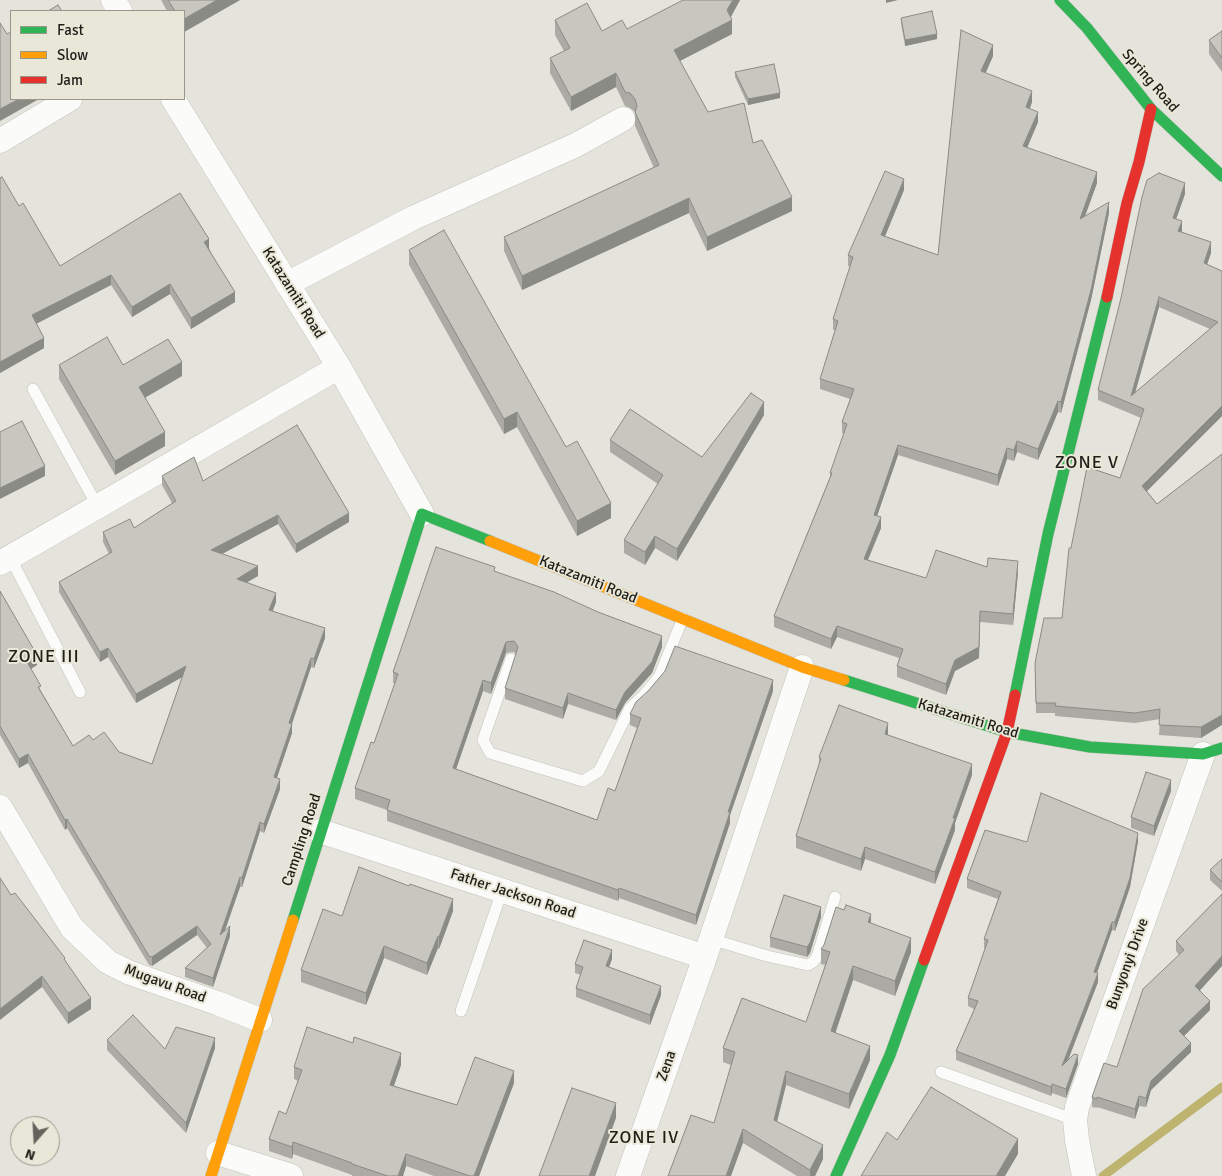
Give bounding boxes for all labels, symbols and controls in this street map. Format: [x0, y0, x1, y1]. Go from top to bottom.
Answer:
legend [10, 10, 185, 100]
text: Fast [57, 21, 84, 39]
text: Slow [57, 46, 88, 64]
street label: Spring Road [1118, 46, 1182, 116]
text: Jam [57, 71, 83, 89]
street label: Katazamiti Road [258, 244, 328, 342]
district label: ZONE V [1054, 452, 1120, 474]
street label: Katazamiti Road [536, 552, 640, 608]
district label: ZONE III [7, 646, 81, 668]
street label: Katazamiti Road [915, 695, 1021, 743]
street label: Campling Road [279, 791, 325, 889]
street label: Father Jackson Road [448, 865, 578, 923]
street label: Bunyonyi Drive [1103, 916, 1153, 1012]
street label: Mugavu Road [121, 961, 209, 1007]
street label: Zena [653, 1048, 681, 1084]
north arrow [10, 1116, 60, 1166]
district label: ZONE IV [608, 1127, 680, 1149]
text: N [23, 1145, 38, 1164]

